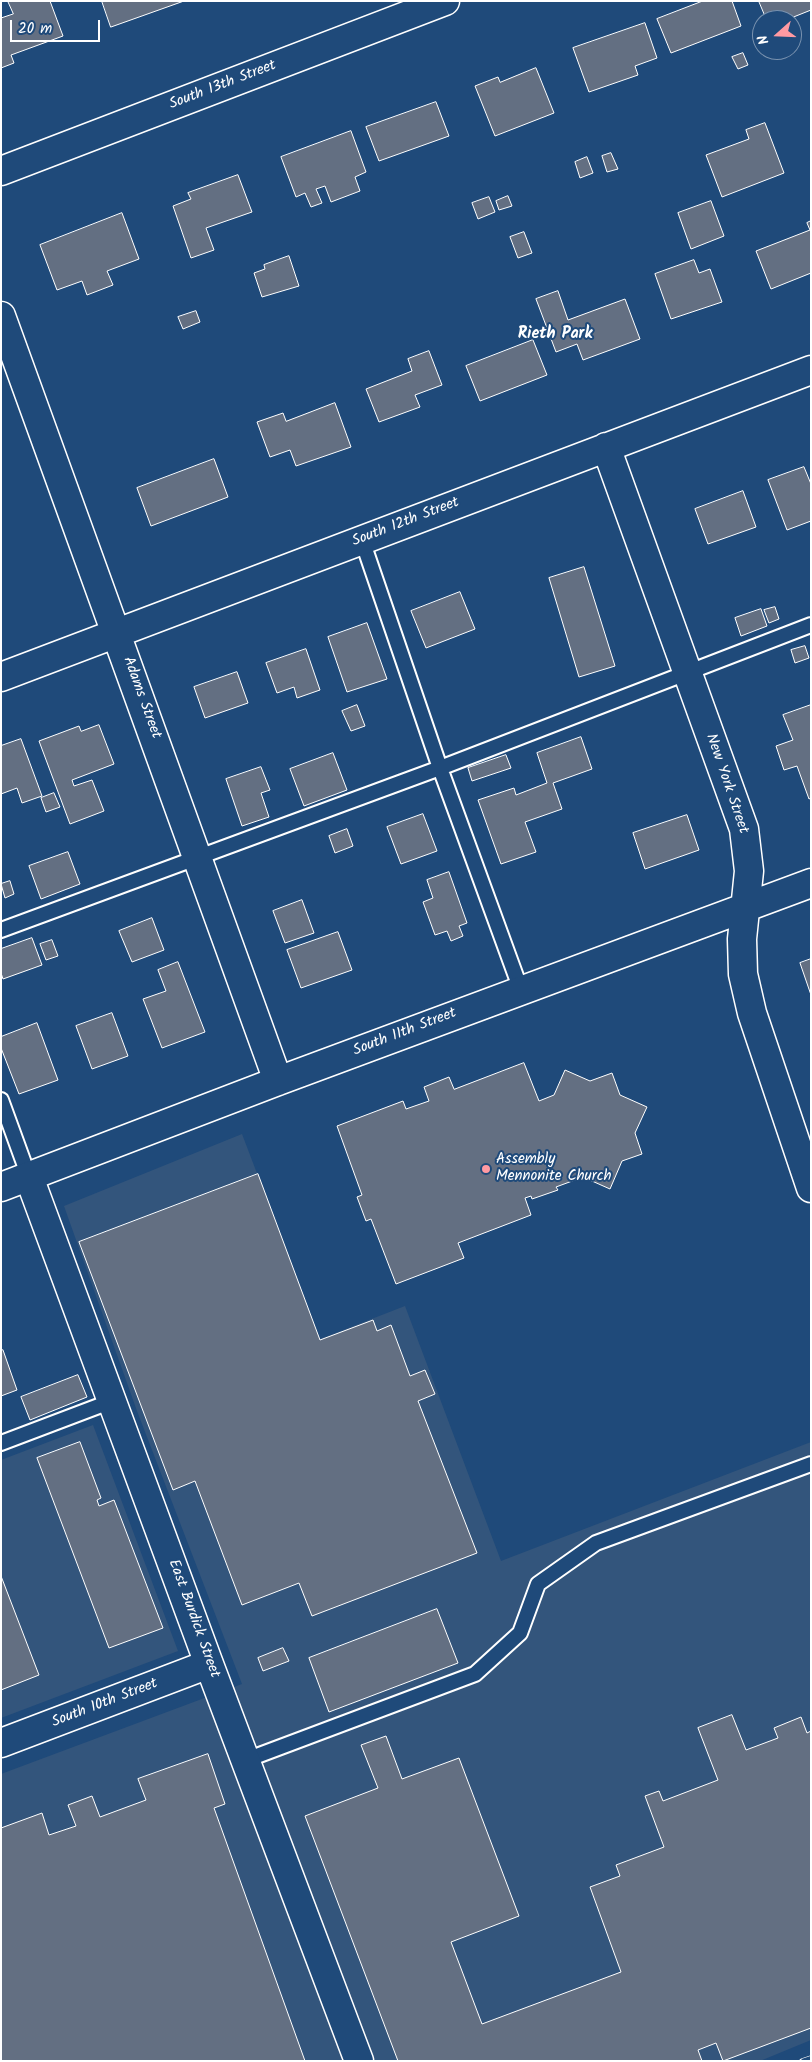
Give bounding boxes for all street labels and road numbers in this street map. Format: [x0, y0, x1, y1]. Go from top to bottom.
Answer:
street label: South 13th Street [167, 57, 279, 115]
street label: South 12th Street [350, 494, 462, 552]
street label: Adams Street [118, 655, 164, 741]
street label: New York Street [700, 732, 752, 836]
street label: South 11th Street [351, 1005, 459, 1061]
street label: East Burdick Street [163, 1557, 223, 1681]
street label: South 10th Street [50, 1676, 160, 1732]

